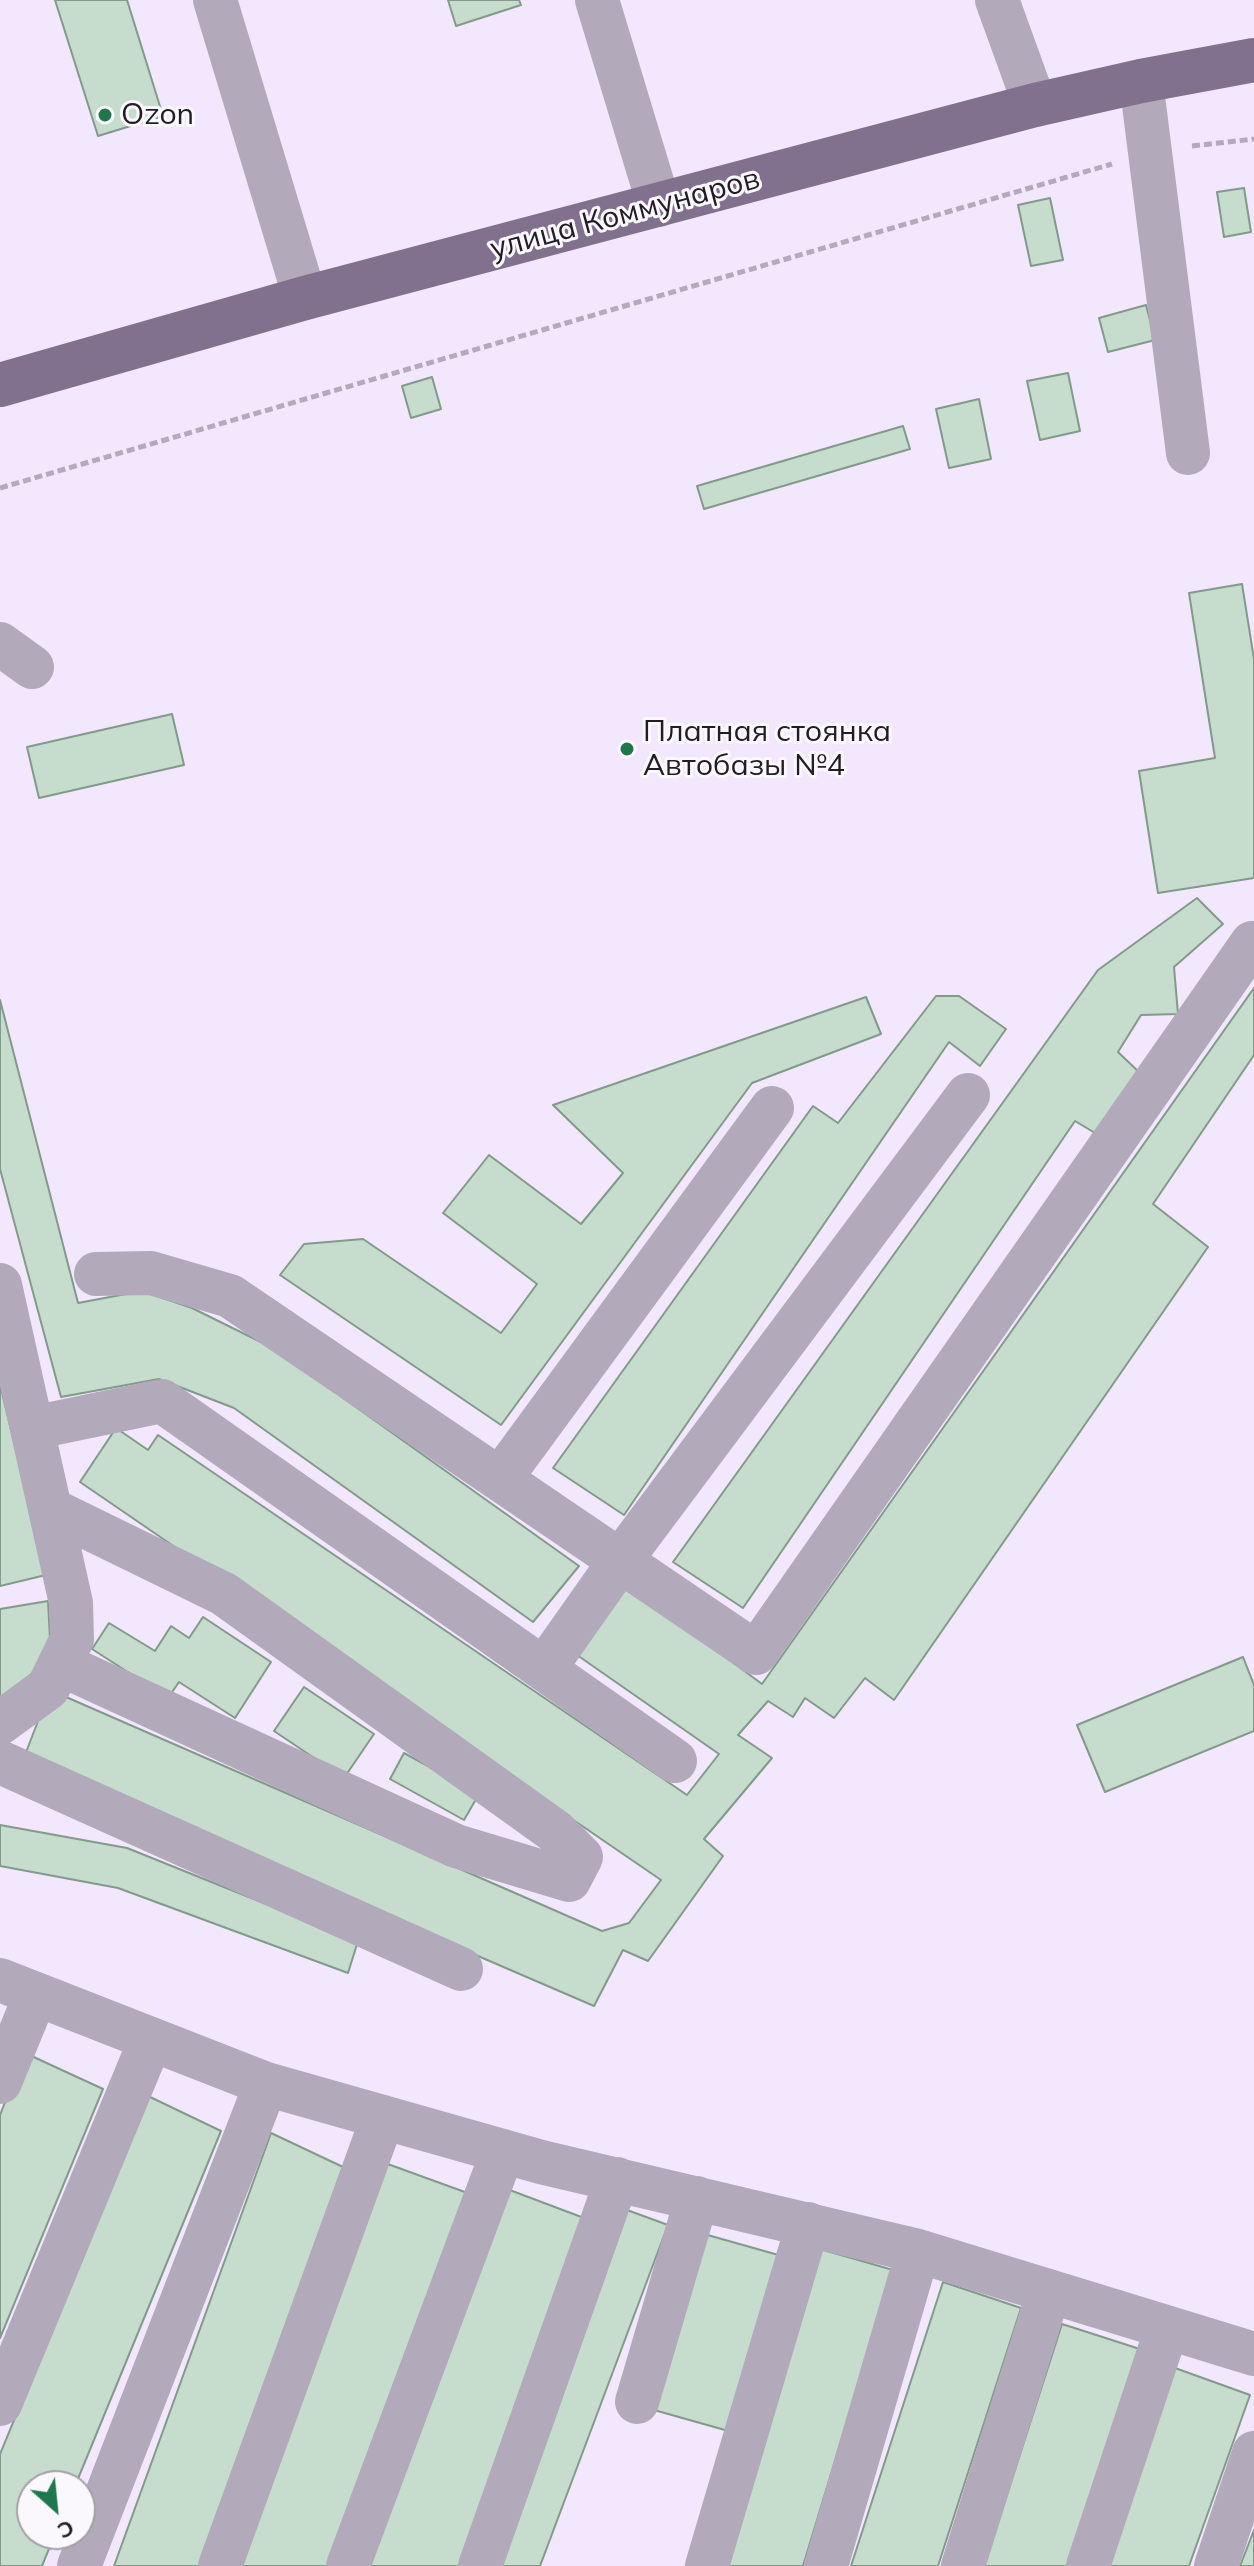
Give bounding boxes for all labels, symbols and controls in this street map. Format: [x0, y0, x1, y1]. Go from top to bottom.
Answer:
place label: Ozon [121, 97, 194, 133]
marker: Ozon [96, 106, 114, 124]
street label: улица Коммунаров [486, 161, 764, 267]
place label: Платная стоянка Автобазы №4 [643, 714, 891, 784]
marker: Платная стоянка Автобазы №4 [618, 740, 636, 758]
north arrow [16, 2470, 96, 2550]
text: С [53, 2514, 79, 2545]

